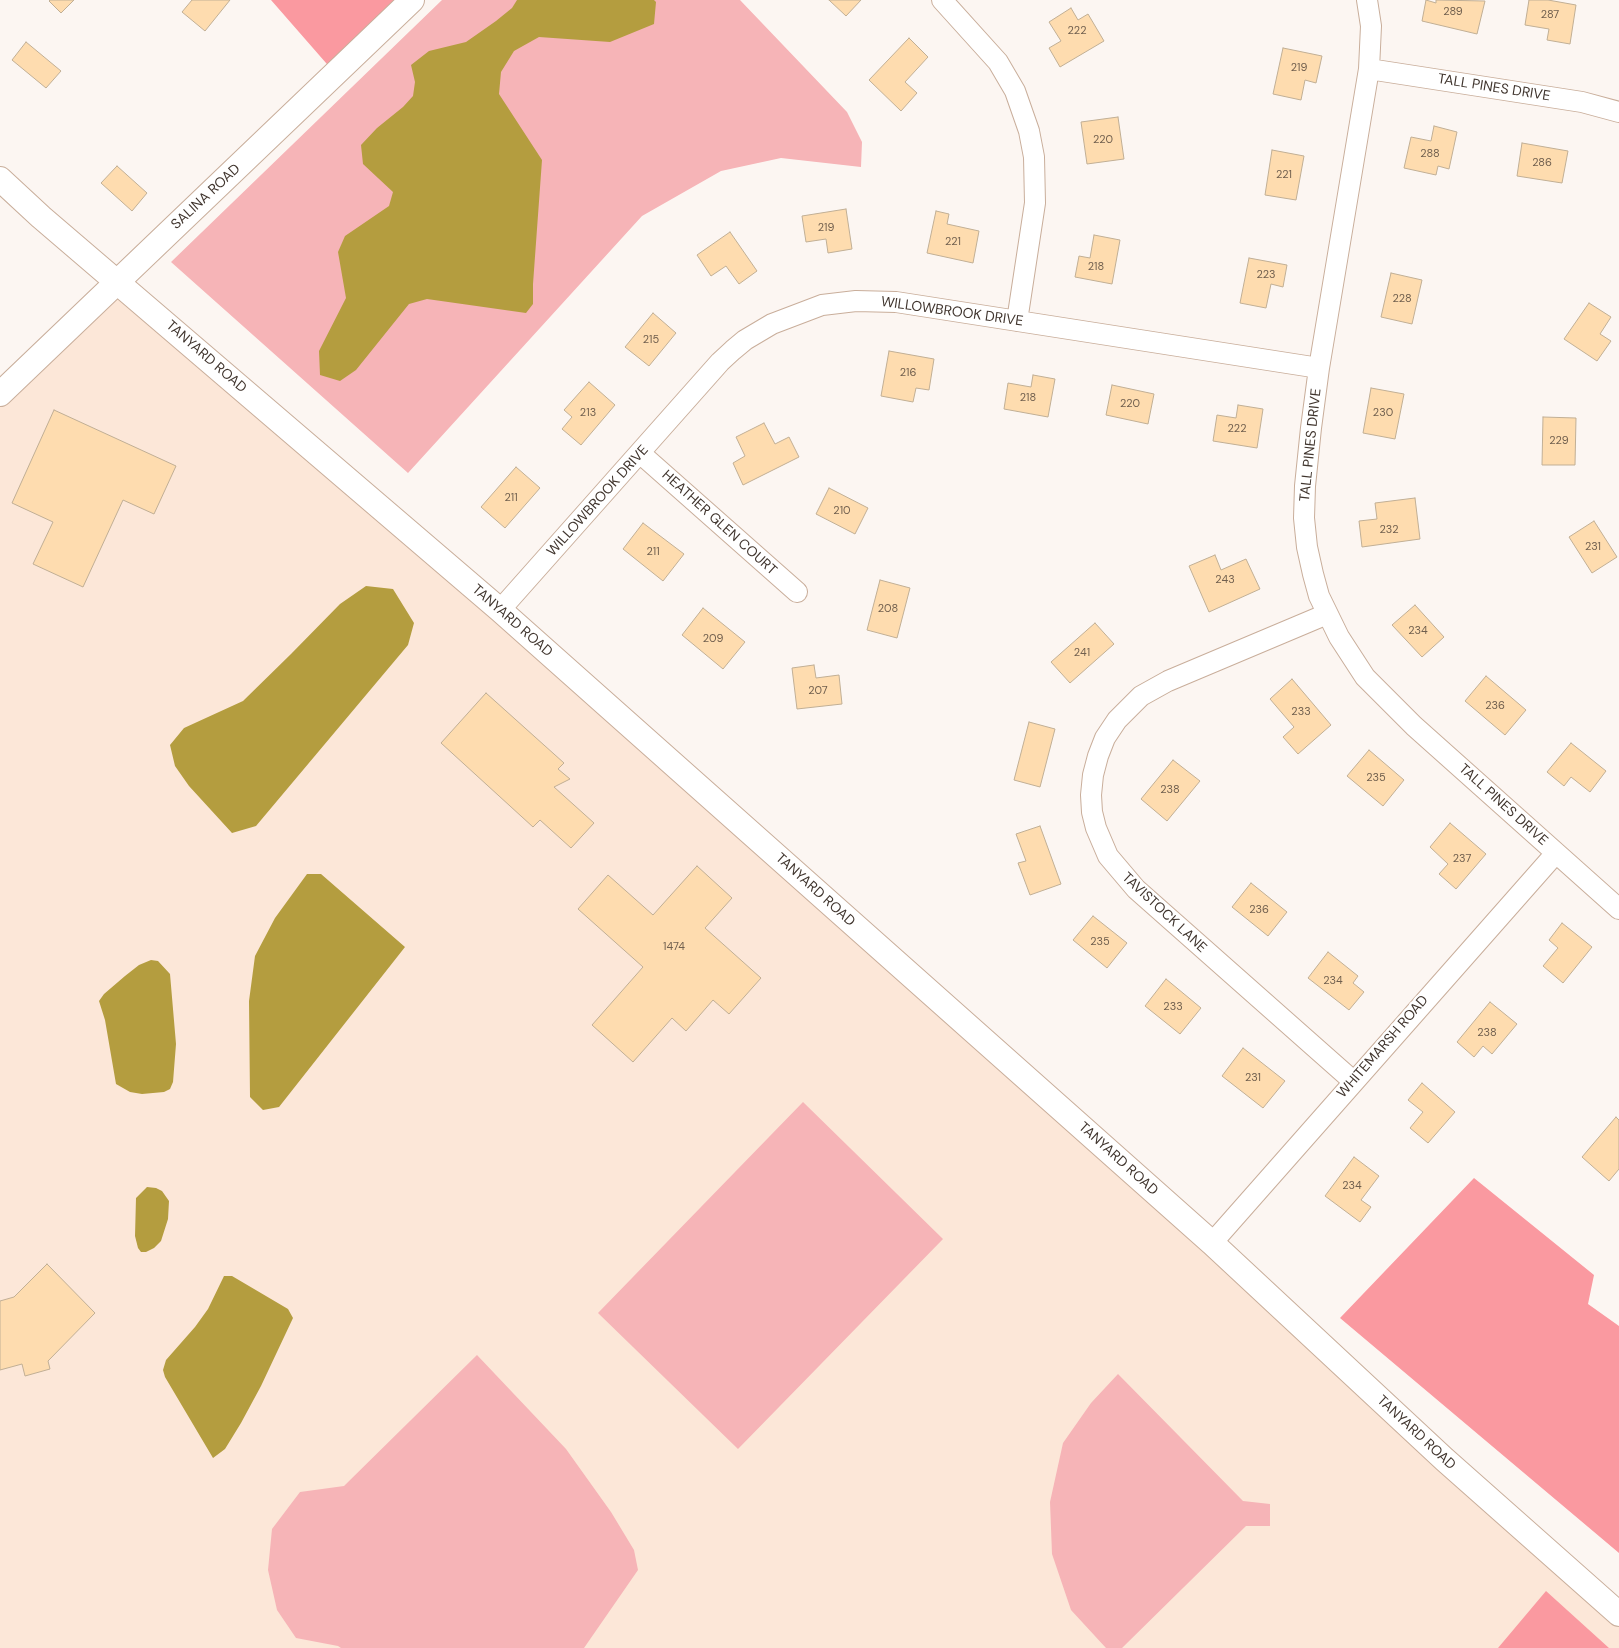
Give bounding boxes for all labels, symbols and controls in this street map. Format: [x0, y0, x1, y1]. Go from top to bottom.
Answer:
house number: 289 [1443, 5, 1463, 19]
house number: 287 [1541, 8, 1559, 22]
house number: 222 [1067, 24, 1087, 38]
house number: 219 [1291, 61, 1307, 75]
street label: TALL PINES DRIVE [1436, 71, 1552, 105]
house number: 220 [1093, 133, 1113, 147]
house number: 288 [1420, 147, 1440, 161]
house number: 286 [1532, 156, 1552, 170]
street label: SALINA ROAD [168, 161, 244, 233]
house number: 221 [1276, 168, 1292, 182]
house number: 219 [818, 221, 834, 235]
house number: 221 [945, 235, 961, 249]
house number: 218 [1088, 260, 1104, 274]
house number: 223 [1256, 268, 1276, 282]
house number: 228 [1392, 292, 1412, 306]
street label: WILLOWBROOK DRIVE [880, 294, 1024, 330]
street label: TANYARD ROAD [162, 317, 250, 397]
house number: 215 [643, 333, 659, 347]
house number: 216 [900, 366, 916, 380]
street label: TALL PINES DRIVE [1297, 388, 1325, 502]
house number: 218 [1020, 391, 1036, 405]
house number: 220 [1120, 397, 1140, 411]
house number: 213 [580, 406, 596, 420]
house number: 230 [1373, 406, 1393, 420]
house number: 222 [1227, 422, 1247, 436]
house number: 229 [1549, 434, 1569, 448]
street label: WILLOWBROOK DRIVE [544, 442, 652, 560]
street label: HEATHER GLEN COURT [658, 467, 780, 579]
house number: 211 [504, 491, 518, 505]
house number: 210 [833, 504, 851, 518]
house number: 232 [1379, 523, 1399, 537]
house number: 231 [1585, 540, 1601, 554]
house number: 211 [646, 545, 660, 559]
house number: 243 [1215, 573, 1235, 587]
street label: TANYARD ROAD [468, 581, 556, 661]
house number: 208 [878, 602, 898, 616]
house number: 234 [1408, 624, 1428, 638]
house number: 209 [703, 632, 723, 646]
house number: 241 [1074, 646, 1090, 660]
house number: 207 [808, 684, 828, 698]
house number: 236 [1485, 699, 1505, 713]
house number: 233 [1291, 705, 1311, 719]
street label: TALL PINES DRIVE [1455, 761, 1551, 849]
house number: 235 [1366, 771, 1386, 785]
house number: 238 [1160, 783, 1180, 797]
street label: TANYARD ROAD [772, 850, 858, 930]
house number: 237 [1453, 852, 1471, 866]
street label: TAVISTOCK LANE [1118, 869, 1210, 957]
house number: 236 [1249, 903, 1269, 917]
house number: 235 [1090, 935, 1110, 949]
house number: 1474 [663, 940, 685, 954]
house number: 234 [1323, 974, 1343, 988]
street label: WHITEMARSH ROAD [1334, 992, 1432, 1102]
house number: 233 [1163, 1000, 1183, 1014]
house number: 238 [1477, 1026, 1497, 1040]
house number: 231 [1245, 1071, 1261, 1085]
street label: TANYARD ROAD [1075, 1119, 1161, 1199]
house number: 234 [1342, 1179, 1362, 1193]
street label: TANYARD ROAD [1373, 1392, 1459, 1474]

